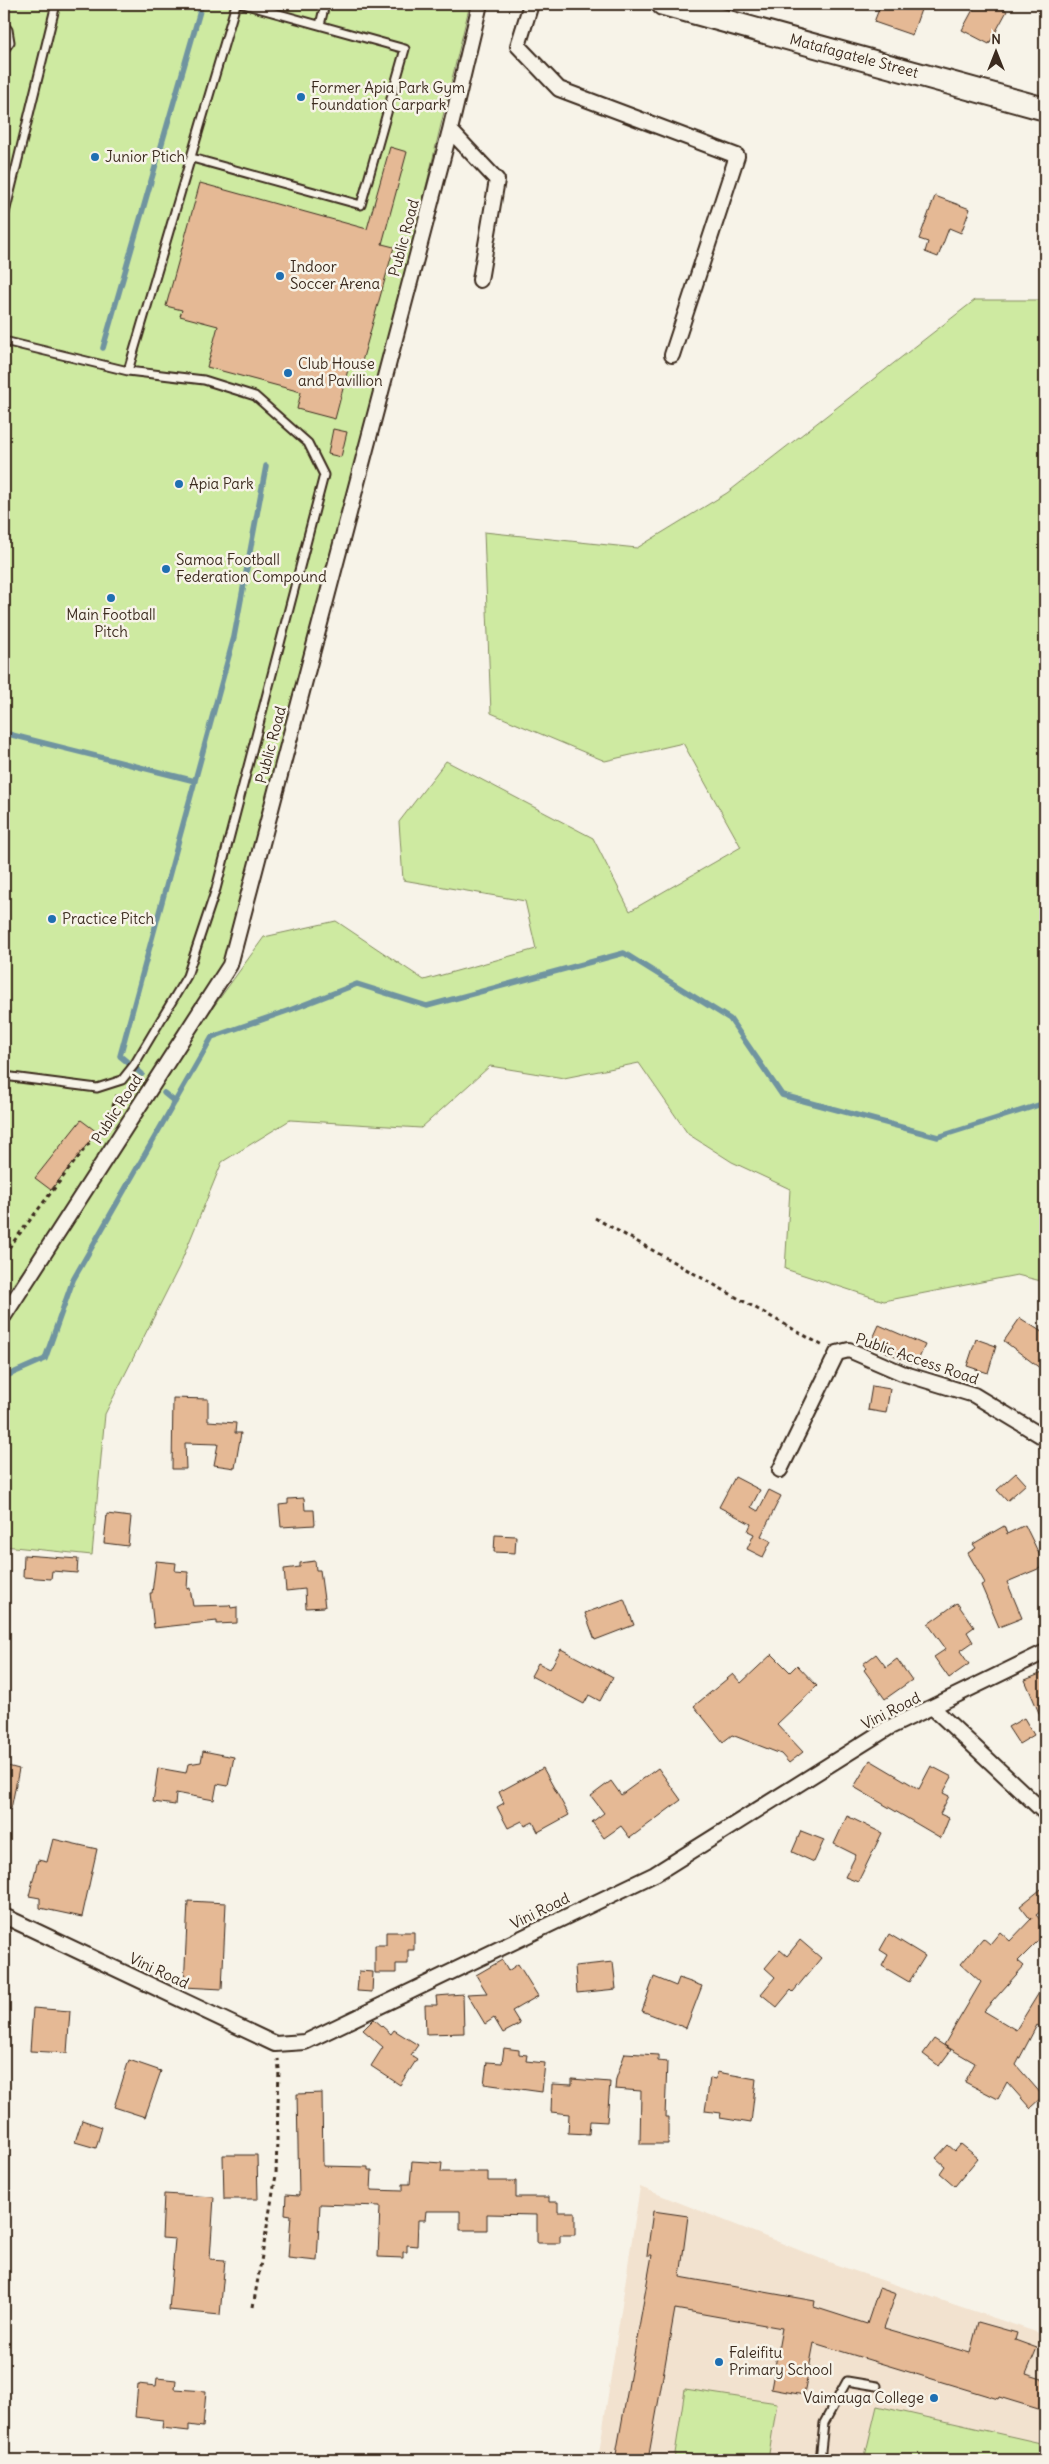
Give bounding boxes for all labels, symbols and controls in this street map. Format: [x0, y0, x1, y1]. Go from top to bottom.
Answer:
north arrow [972, 28, 1022, 78]
street label: Matafagatele Street [788, 29, 921, 82]
text: N [991, 30, 1001, 48]
place label: Former Apia Park Gym Foundation Carpark [311, 78, 465, 114]
marker: Former Apia Park Gym Foundation Carpark [295, 91, 307, 103]
place label: Junior Ptich [105, 147, 186, 166]
marker: Junior Ptich [89, 151, 101, 163]
street label: Public Road [384, 197, 423, 279]
place label: Indoor Soccer Arena [290, 257, 380, 293]
marker: Indoor Soccer Arena [274, 270, 286, 282]
place label: Club House and Pavillion [298, 354, 383, 390]
marker: Club House and Pavillion [282, 367, 294, 379]
place label: Apia Park [189, 474, 254, 493]
marker: Apia Park [173, 478, 185, 490]
place label: Samoa Football Federation Compound [176, 550, 327, 586]
marker: Samoa Football Federation Compound [160, 563, 172, 575]
marker: Main Football Pitch [105, 592, 117, 604]
place label: Main Football Pitch [66, 605, 156, 641]
street label: Public Road [251, 704, 290, 786]
place label: Practice Pitch [62, 909, 155, 928]
marker: Practice Pitch [46, 913, 58, 925]
street label: Public Road [87, 1070, 146, 1147]
street label: Public Access Road [853, 1329, 981, 1389]
street label: Vini Road [858, 1688, 924, 1733]
street label: Vini Road [507, 1888, 573, 1933]
street label: Vini Road [126, 1949, 192, 1993]
place label: Faleifitu Primary School [729, 2343, 832, 2379]
marker: Faleifitu Primary School [713, 2356, 725, 2368]
place label: Vaimauga College [803, 2388, 924, 2407]
marker: Vaimauga College [928, 2392, 940, 2404]

